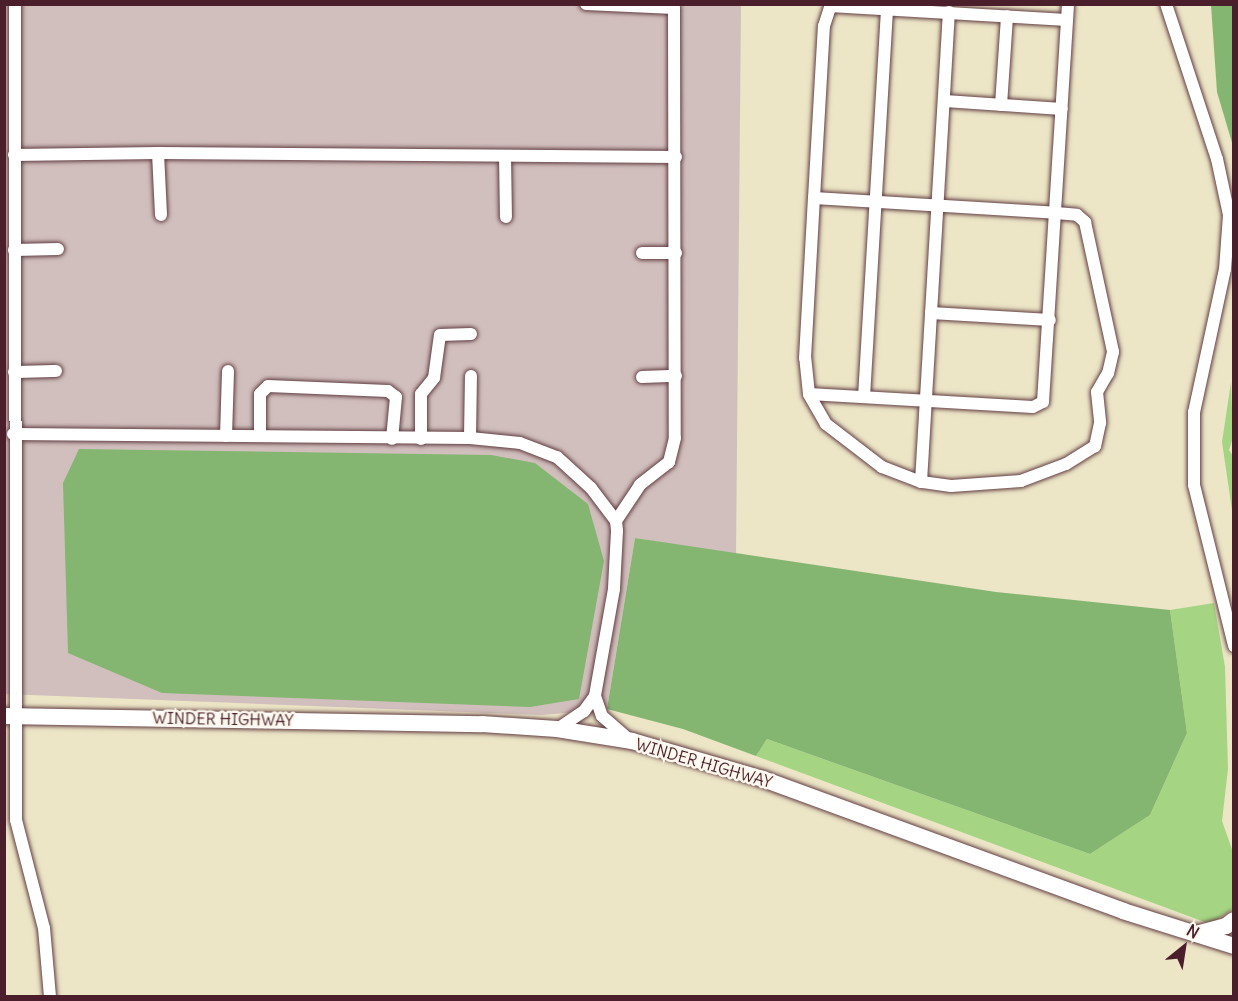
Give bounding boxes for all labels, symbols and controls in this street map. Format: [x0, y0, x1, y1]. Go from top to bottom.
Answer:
street label: WINDER HIGHWAY [152, 708, 294, 730]
street label: WINDER HIGHWAY [634, 734, 774, 792]
north arrow [1154, 917, 1214, 977]
text: N [1183, 920, 1203, 943]

